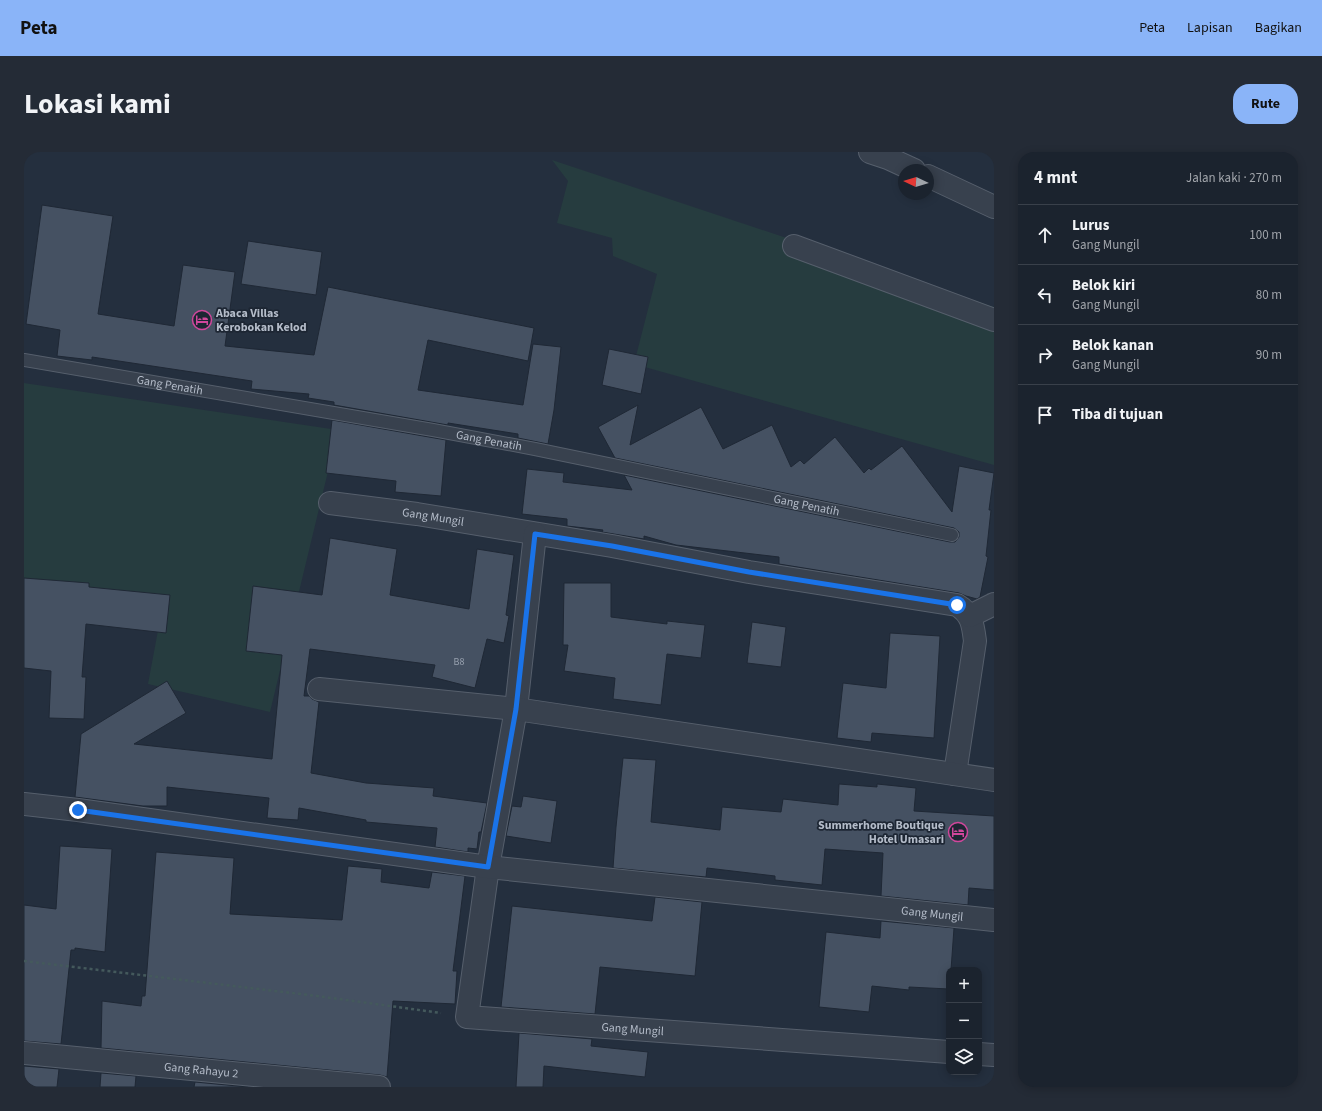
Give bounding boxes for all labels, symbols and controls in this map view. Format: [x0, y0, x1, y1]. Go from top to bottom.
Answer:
text: Peta [20, 15, 57, 42]
text: Peta [1139, 18, 1165, 38]
text: Lapisan [1187, 18, 1233, 38]
text: Bagikan [1255, 18, 1302, 38]
text: Lokasi kami [24, 84, 171, 124]
button: Rute [1233, 84, 1298, 124]
north arrow [898, 164, 934, 200]
text: 4 mnt [1034, 166, 1077, 190]
text: Jalan kaki · 270 m [1186, 169, 1282, 187]
text: Lurus [1072, 215, 1109, 236]
icon: ahead [1034, 224, 1056, 246]
text: 100 m [1249, 226, 1282, 244]
text: Gang Mungil [1072, 236, 1140, 254]
text: Belok kiri [1072, 275, 1135, 296]
icon: left [1034, 284, 1056, 306]
text: 80 m [1256, 286, 1282, 304]
text: Gang Mungil [1072, 296, 1140, 314]
place label: Abaca Villas Kerobokan Kelod [215, 305, 307, 336]
hotel icon: Abaca Villas Kerobokan Kelod [191, 309, 213, 331]
text: Belok kanan [1072, 335, 1154, 356]
icon: right [1034, 344, 1056, 366]
text: 90 m [1256, 346, 1282, 364]
text: Gang Mungil [1072, 356, 1140, 374]
street label: Gang Penatih [135, 371, 204, 399]
icon: arrive [1034, 404, 1056, 426]
text: Tiba di tujuan [1072, 404, 1163, 425]
street label: Gang Penatih [455, 426, 524, 455]
street label: Gang Penatih [772, 490, 841, 520]
street label: Gang Mungil [401, 504, 465, 530]
route start [948, 596, 966, 614]
house number: B8 [454, 655, 464, 669]
route end [69, 801, 87, 819]
place label: Summerhome Boutique Hotel Umasari [818, 817, 944, 848]
hotel icon: Summerhome Boutique Hotel Umasari [947, 821, 969, 843]
street label: Gang Mungil [900, 902, 964, 925]
map controls [946, 967, 982, 1075]
button: + [946, 967, 982, 1003]
button: − [946, 1003, 982, 1039]
street label: Gang Mungil [601, 1018, 664, 1040]
button: layers [946, 1039, 982, 1075]
street label: Gang Rahayu 2 [163, 1058, 239, 1082]

